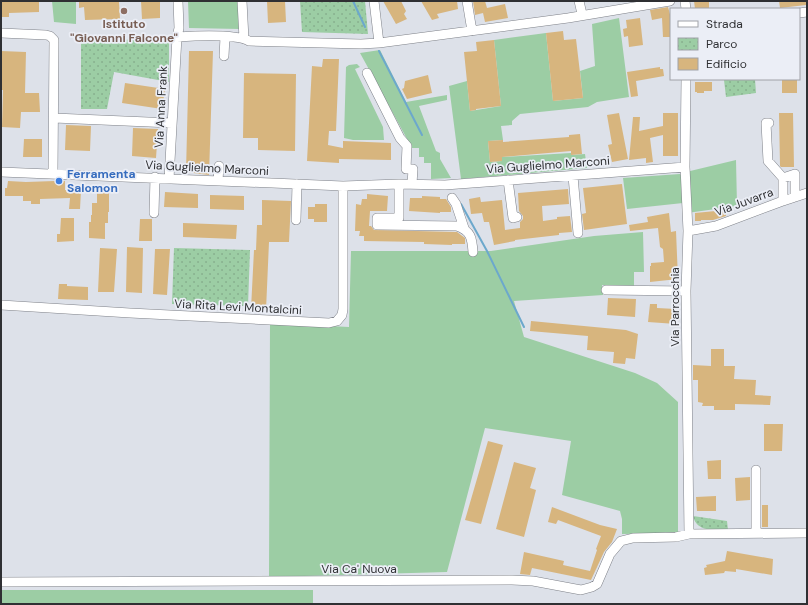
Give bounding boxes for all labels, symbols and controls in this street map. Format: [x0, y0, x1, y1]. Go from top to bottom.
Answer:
marker: Istituto "Giovanni Falcone" [119, 6, 129, 16]
legend [670, 8, 800, 80]
place label: Istituto "Giovanni Falcone" [70, 16, 178, 46]
text: Strada [706, 16, 743, 32]
text: Parco [706, 36, 737, 52]
text: Edificio [706, 56, 747, 72]
street label: Via Anna Frank [151, 65, 171, 149]
street label: Via Guglielmo Marconi [486, 153, 610, 177]
street label: Via Guglielmo Marconi [145, 157, 269, 179]
place label: Ferramenta Salomon [67, 166, 136, 196]
marker: Ferramenta Salomon [54, 176, 64, 186]
street label: Via Juvarra [712, 184, 776, 220]
street label: Via Parrocchia [667, 267, 683, 347]
street label: Via Rita Levi Montalcini [174, 296, 302, 318]
street label: Via Ca' Nuova [321, 561, 397, 577]

